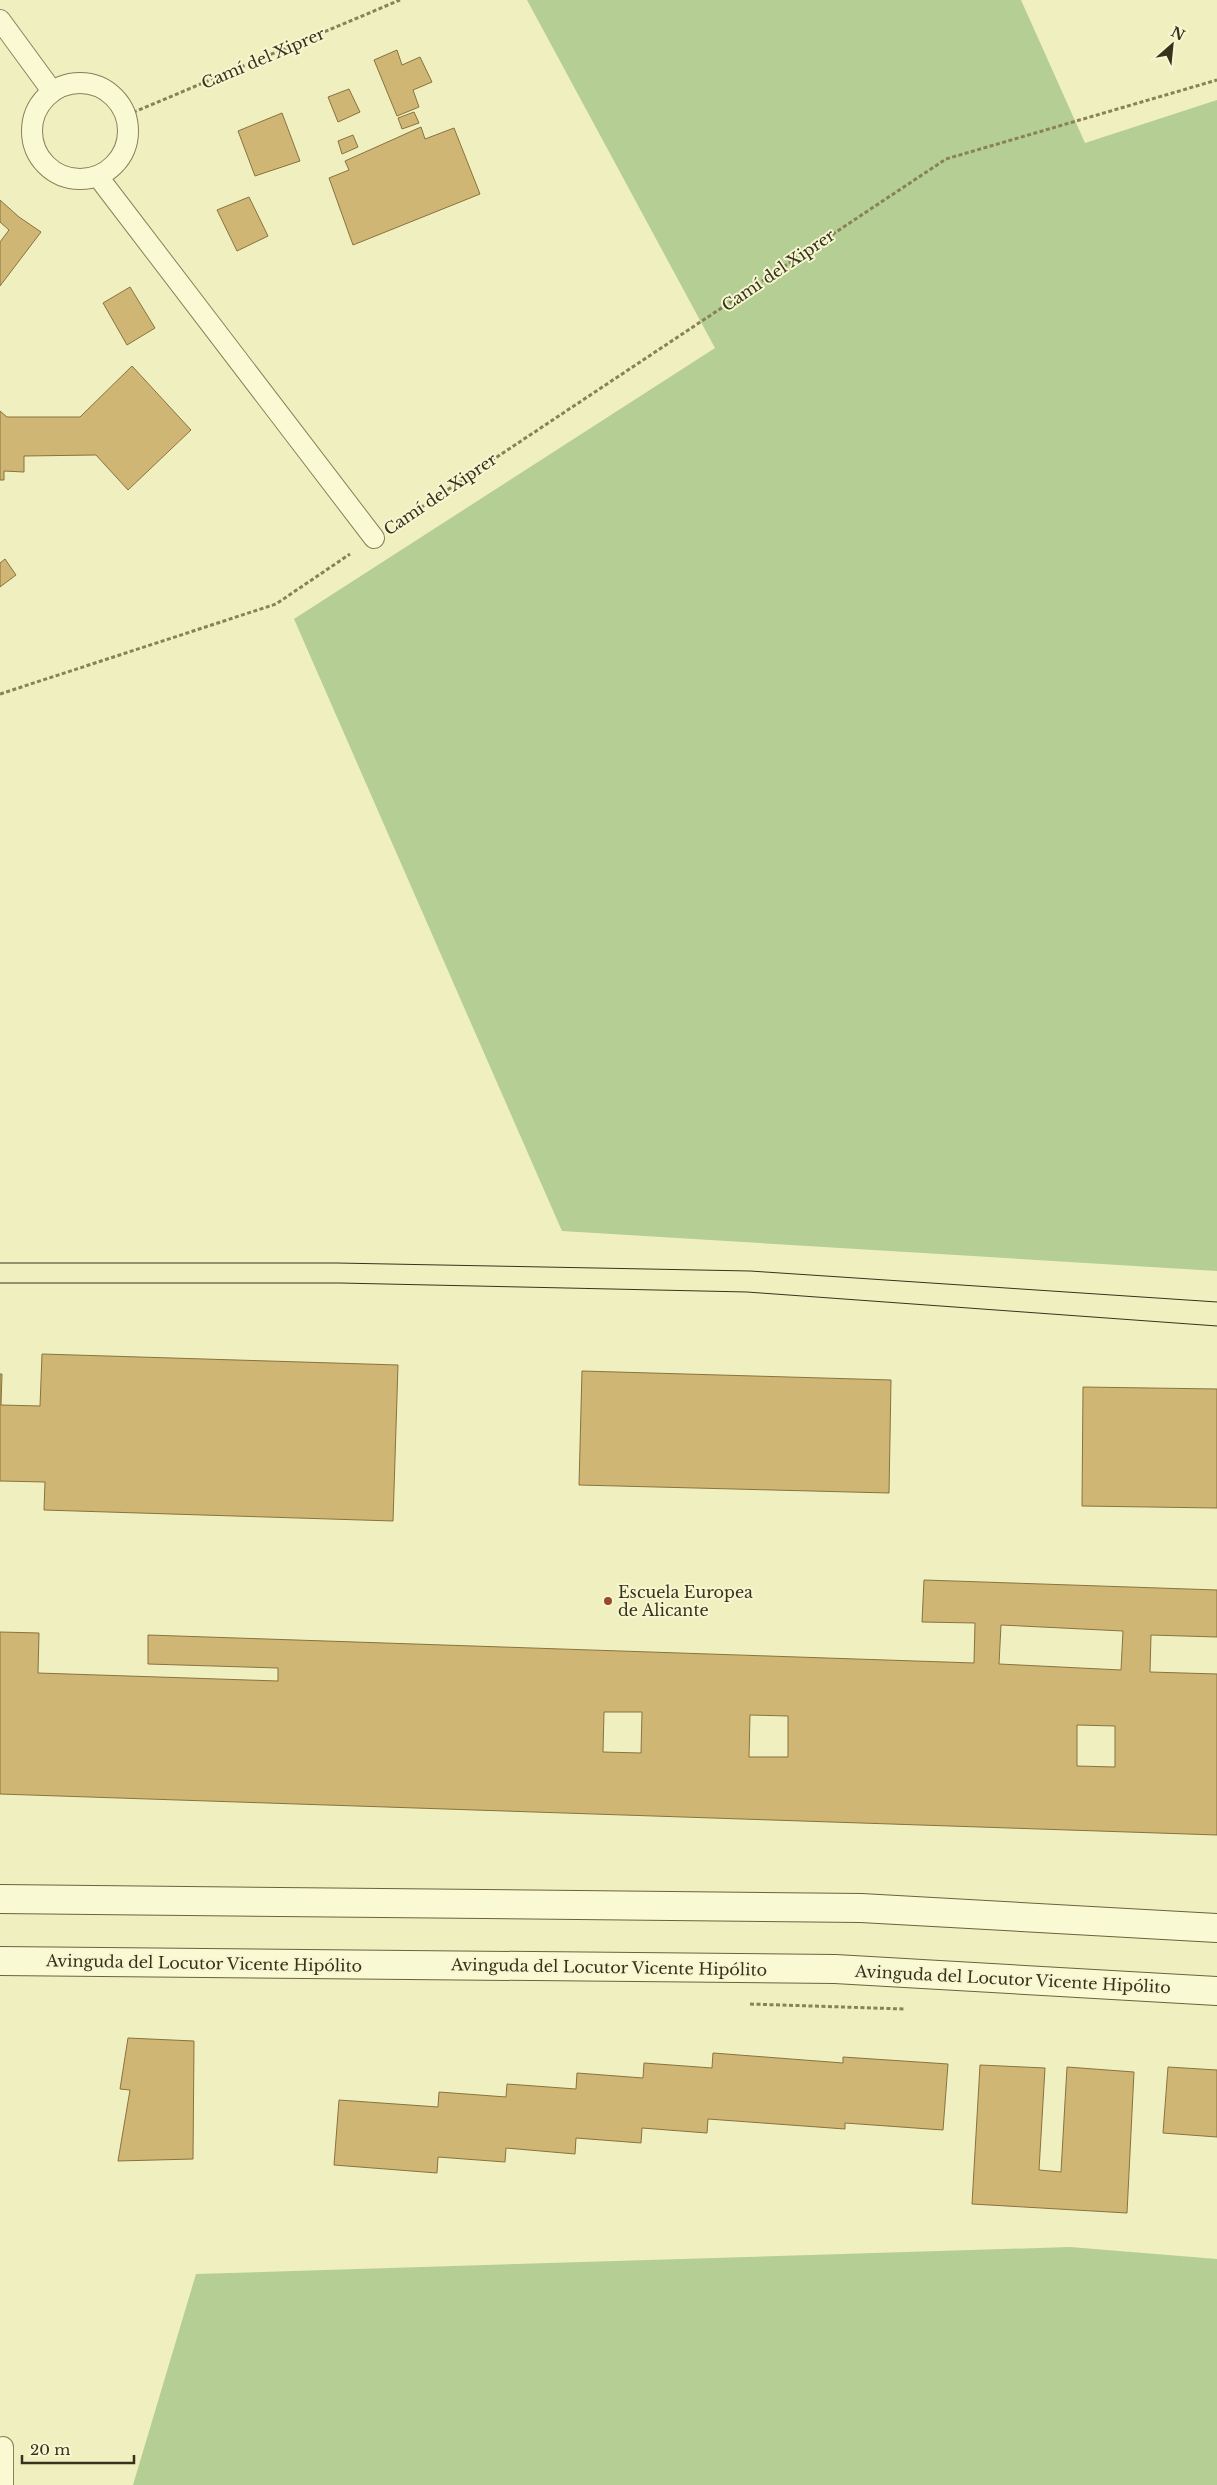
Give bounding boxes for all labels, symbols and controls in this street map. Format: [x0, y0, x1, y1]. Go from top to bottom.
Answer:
north arrow [1147, 20, 1197, 70]
text: N [1168, 22, 1188, 44]
street label: Camí del Xiprer [198, 23, 328, 93]
street label: Camí del Xiprer [718, 225, 839, 315]
street label: Camí del Xiprer [380, 449, 501, 539]
place label: Escuela Europea de Alicante [618, 1582, 753, 1620]
marker: Escuela Europea de Alicante [602, 1595, 614, 1607]
street label: Avinguda del Locutor Vicente Hipólito [45, 1950, 362, 1976]
street label: Avinguda del Locutor Vicente Hipólito [450, 1954, 767, 1980]
street label: Avinguda del Locutor Vicente Hipólito [854, 1961, 1171, 1997]
scale bar [22, 2432, 135, 2464]
text: 20 m [30, 2440, 70, 2459]

